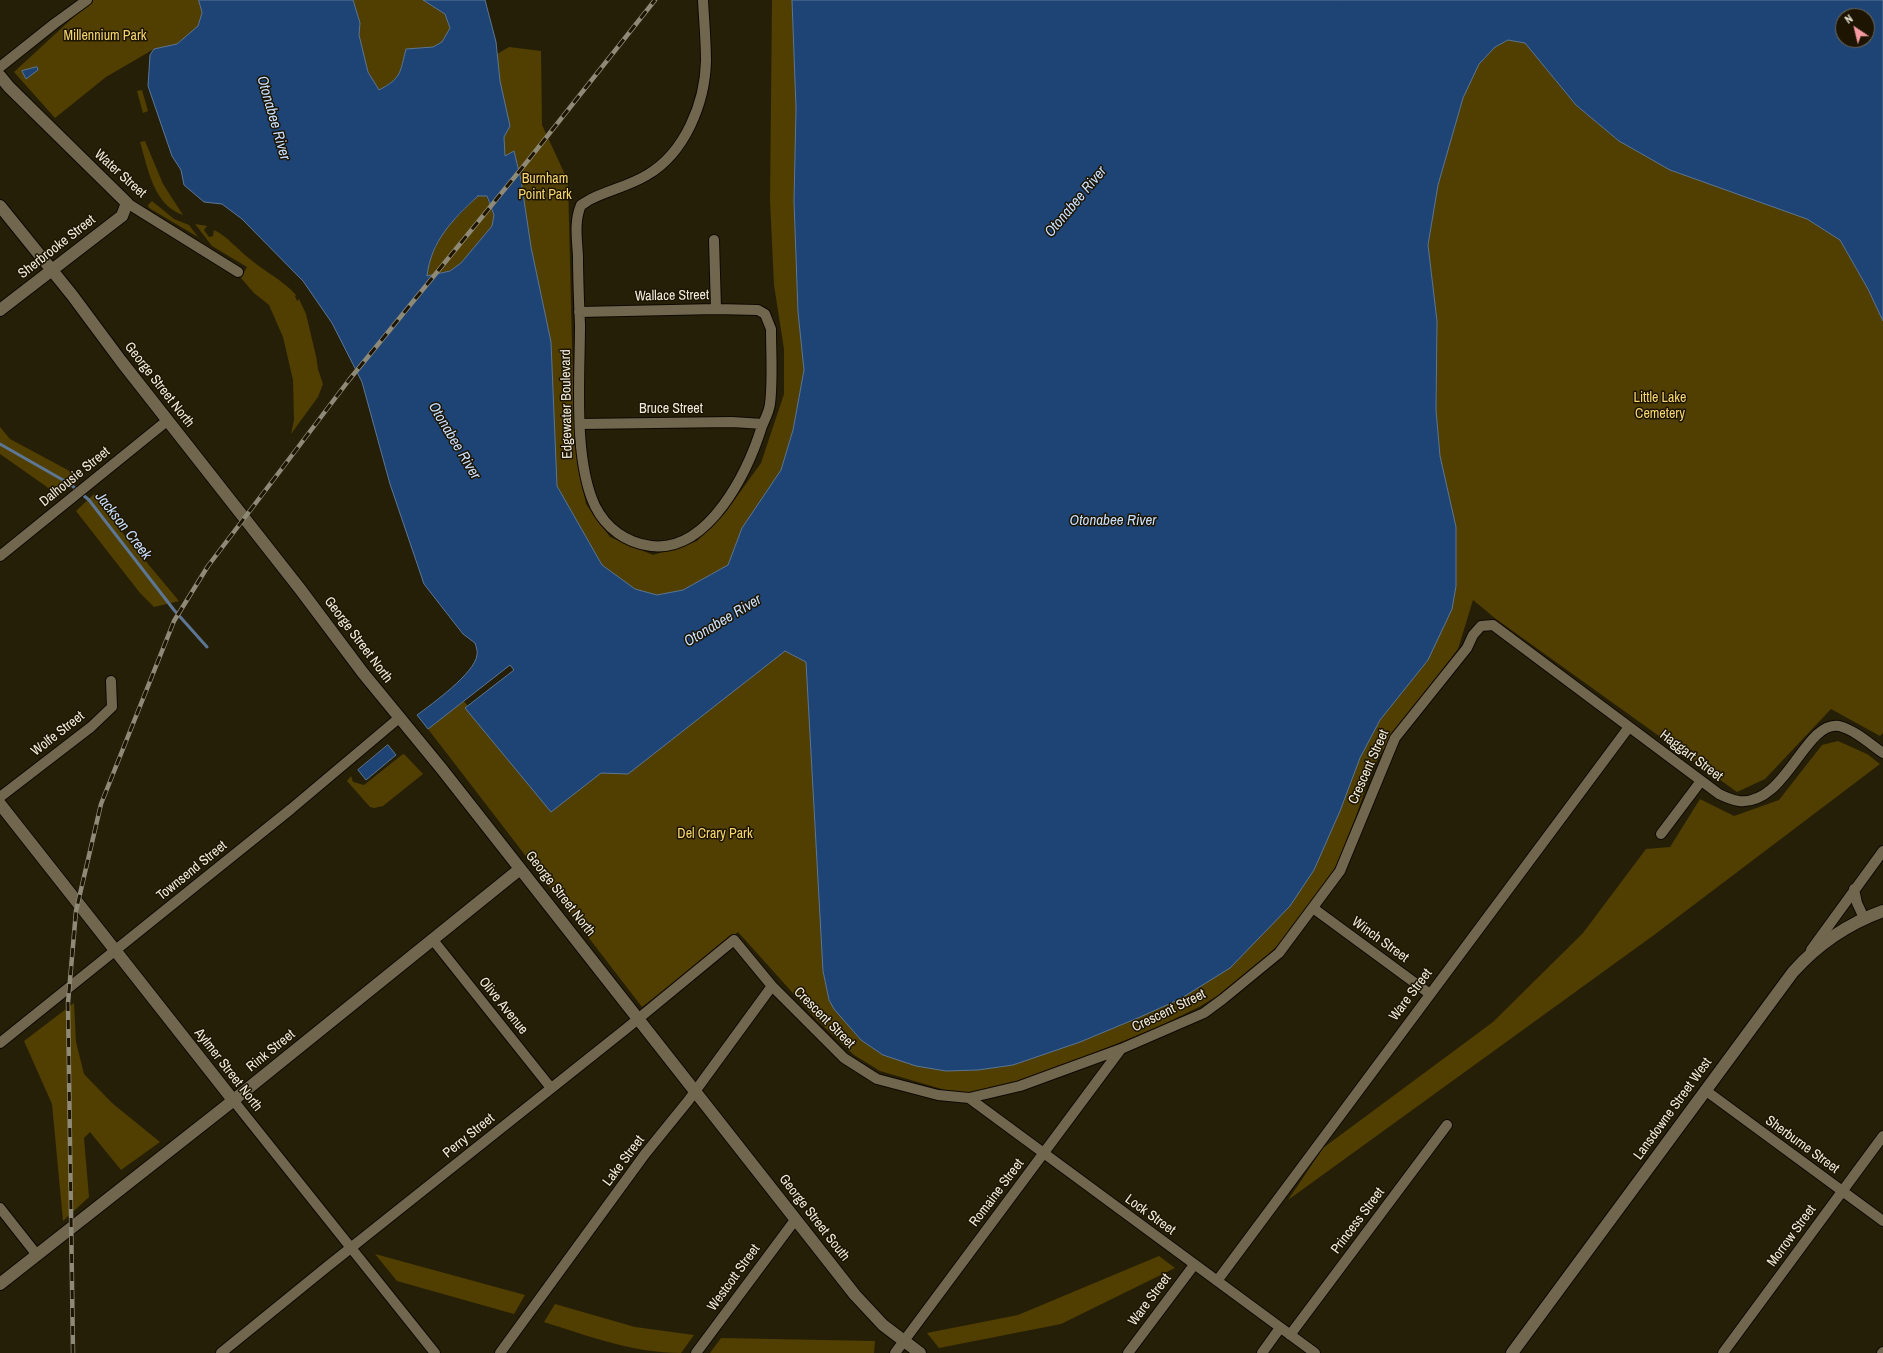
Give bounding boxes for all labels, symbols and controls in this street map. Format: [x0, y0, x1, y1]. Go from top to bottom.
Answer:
north arrow [1835, 8, 1875, 48]
text: N [1842, 11, 1855, 27]
park label: Millennium Park [64, 28, 146, 44]
water label: Otonabee River [252, 74, 294, 162]
street label: Water Street [91, 146, 149, 202]
water label: Otonabee River [1041, 163, 1111, 241]
park label: Burnham Point Park [518, 171, 572, 204]
street label: Sherbrooke Street [15, 212, 99, 282]
street label: Wallace Street [635, 287, 709, 305]
street label: George Street North [121, 339, 197, 431]
street label: Edgewater Boulevard [558, 349, 576, 459]
park label: Little Lake Cemetery [1634, 390, 1686, 422]
water label: Otonabee River [424, 399, 484, 483]
street label: Bruce Street [639, 401, 703, 417]
street label: Dalhousie Street [36, 444, 114, 510]
water label: Jackson Creek [91, 488, 155, 564]
water label: Otonabee River [1070, 512, 1156, 530]
water label: Otonabee River [681, 591, 765, 651]
street label: George Street North [320, 594, 396, 686]
street label: Wolfe Street [28, 708, 88, 760]
street label: Crescent Street [1345, 727, 1393, 807]
street label: Haggart Street [1656, 727, 1726, 785]
park label: Del Crary Park [677, 826, 753, 842]
street label: Townsend Street [153, 838, 231, 904]
street label: George Street North [522, 848, 598, 940]
street label: Winch Street [1348, 914, 1412, 966]
street label: Ware Street [1386, 966, 1436, 1024]
street label: Olive Avenue [475, 974, 531, 1038]
street label: Crescent Street [790, 984, 858, 1052]
street label: Crescent Street [1129, 986, 1209, 1036]
street label: Aylmer Street North [190, 1025, 266, 1115]
street label: Rink Street [243, 1026, 299, 1076]
street label: Lansdowne Street West [1630, 1055, 1716, 1163]
street label: Perry Street [440, 1110, 498, 1162]
street label: Sherburne Street [1762, 1113, 1842, 1177]
street label: Lake Street [600, 1132, 648, 1190]
street label: Romaine Street [966, 1156, 1028, 1230]
street label: George Street South [775, 1171, 853, 1265]
street label: Princess Street [1328, 1185, 1388, 1257]
street label: Lock Street [1122, 1191, 1178, 1239]
street label: Morrow Street [1764, 1202, 1820, 1270]
street label: Westcott Street [704, 1241, 764, 1315]
street label: Ware Street [1125, 1271, 1175, 1329]

